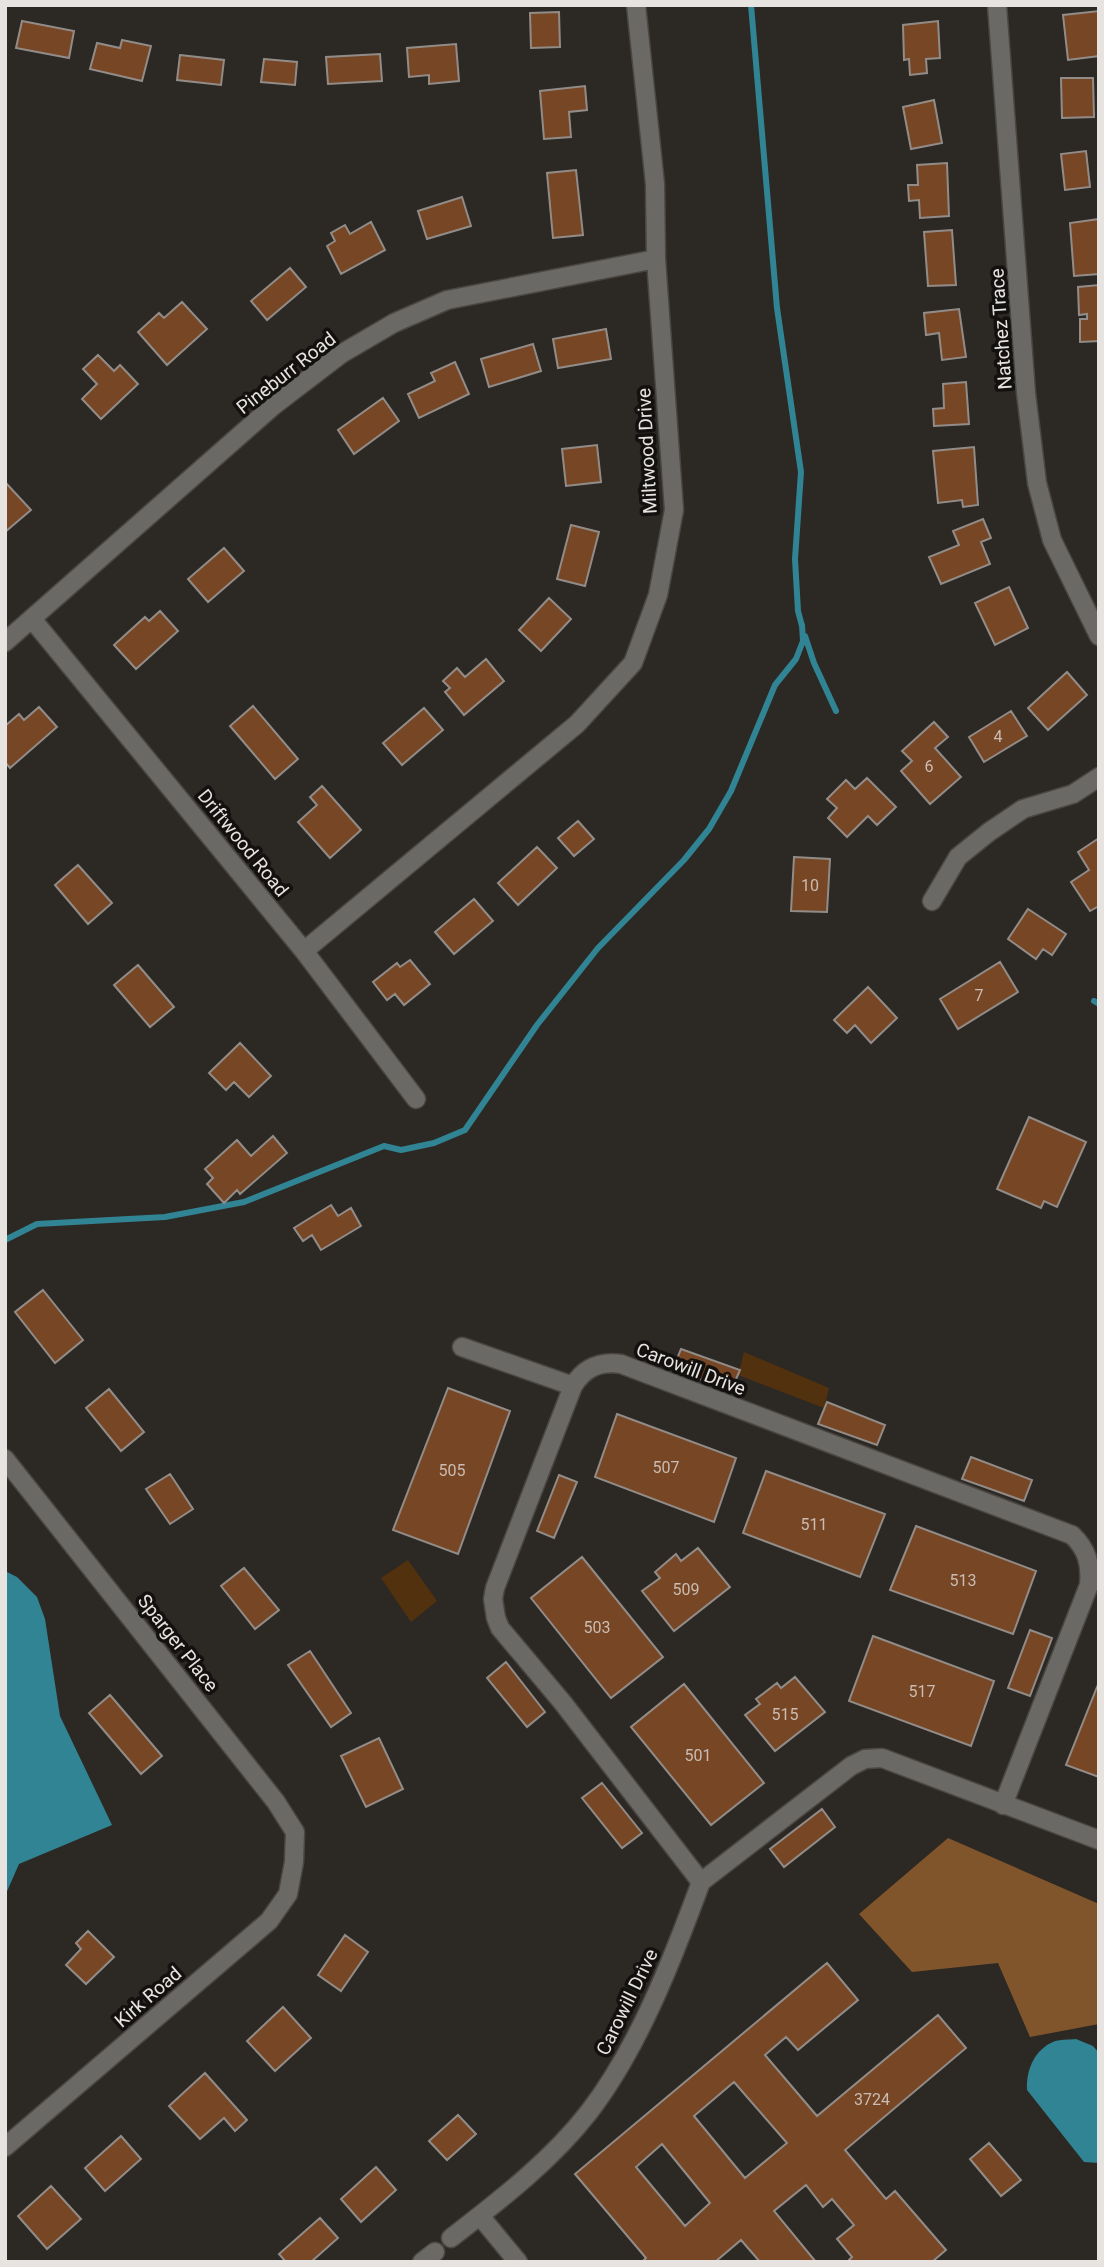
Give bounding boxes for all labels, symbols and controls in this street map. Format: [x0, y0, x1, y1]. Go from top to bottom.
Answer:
street label: Natchez Trace [985, 268, 1017, 390]
street label: Pineburr Road [232, 327, 340, 419]
street label: Miltwood Drive [632, 387, 662, 515]
house number: 4 [994, 727, 1003, 746]
house number: 6 [925, 757, 934, 776]
street label: Driftwood Road [193, 785, 293, 901]
house number: 10 [801, 876, 819, 895]
house number: 7 [975, 986, 984, 1005]
street label: Carowill Drive [633, 1338, 749, 1400]
house number: 507 [653, 1458, 679, 1477]
house number: 505 [439, 1461, 465, 1480]
house number: 511 [801, 1515, 827, 1534]
house number: 513 [950, 1571, 976, 1590]
house number: 509 [673, 1580, 699, 1599]
street label: Sparger Place [133, 1590, 223, 1696]
house number: 503 [584, 1618, 610, 1637]
house number: 517 [909, 1682, 935, 1701]
house number: 515 [772, 1705, 798, 1724]
house number: 501 [685, 1746, 711, 1765]
street label: Carowill Drive [591, 1945, 663, 2059]
street label: Kirk Road [110, 1962, 186, 2032]
house number: 3724 [854, 2090, 890, 2109]

